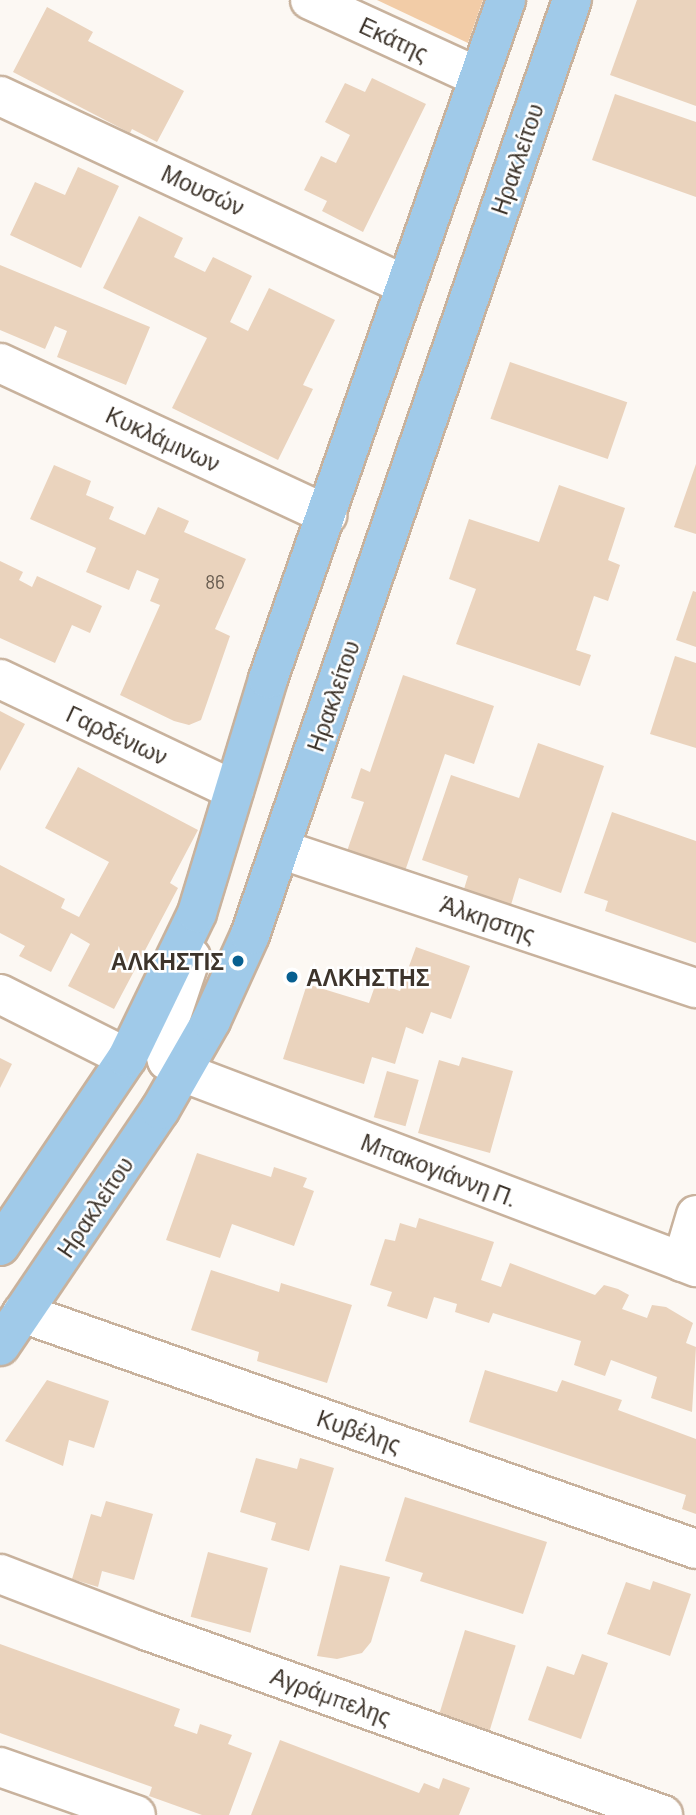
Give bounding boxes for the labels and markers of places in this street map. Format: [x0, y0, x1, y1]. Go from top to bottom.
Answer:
place label: ΑΛΚΗΣΤΙΣ [111, 947, 224, 975]
marker: ΑΛΚΗΣΤΙΣ [230, 953, 246, 969]
place label: ΑΛΚΗΣΤΗΣ [306, 963, 429, 991]
marker: ΑΛΚΗΣΤΗΣ [284, 969, 300, 985]

